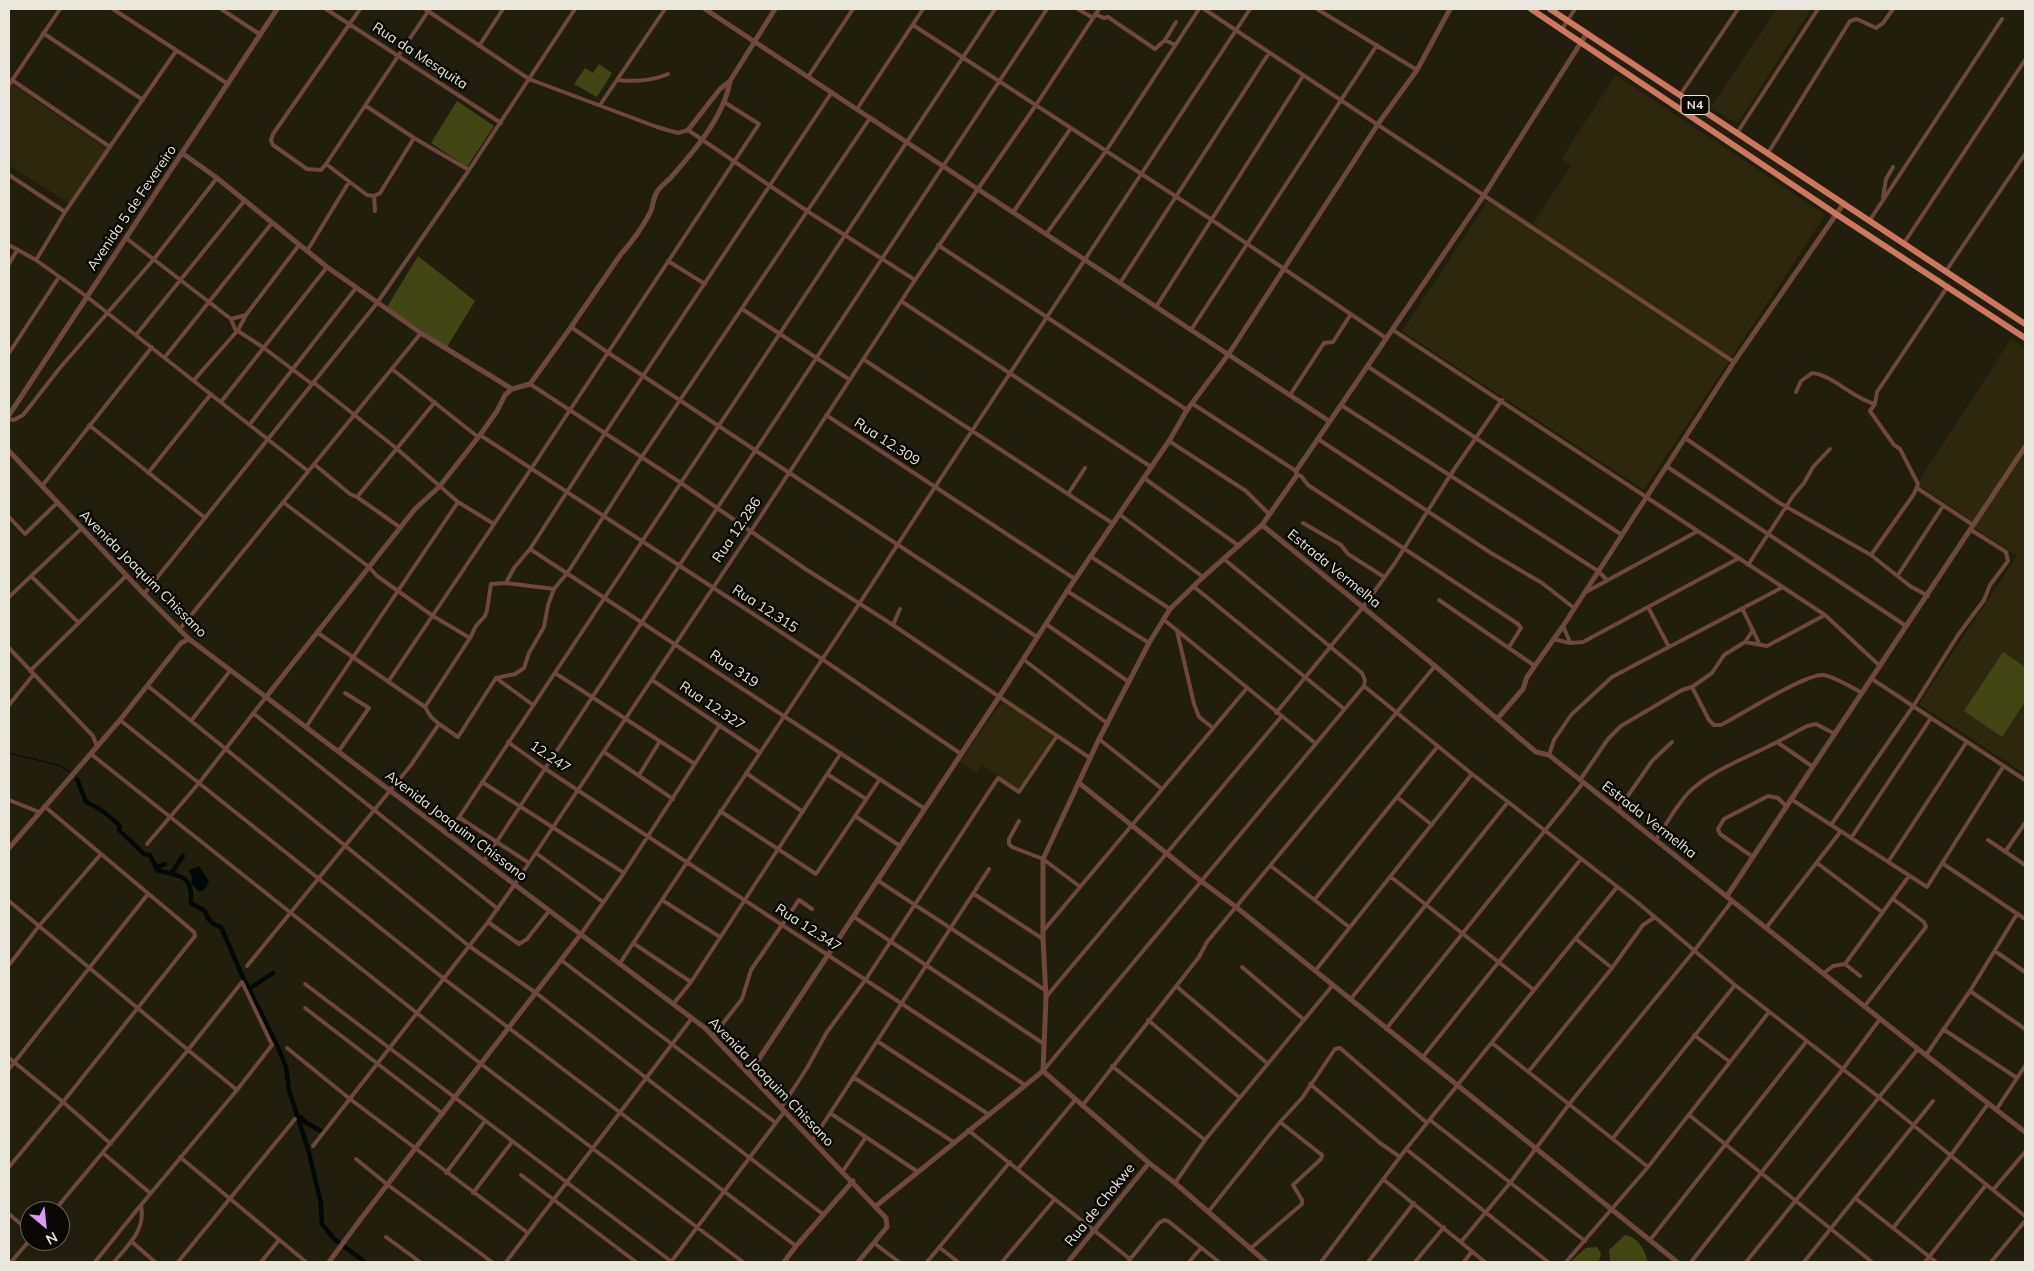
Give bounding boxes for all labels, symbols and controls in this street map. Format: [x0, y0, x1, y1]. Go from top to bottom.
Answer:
street label: Rua da Mesquita [369, 19, 471, 93]
road number: N4 [1681, 96, 1709, 114]
street label: Avenida 5 de Fevereiro [84, 142, 180, 274]
street label: Rua 12.309 [851, 415, 923, 469]
street label: Rua 12.286 [709, 494, 765, 566]
street label: Avenida Joaquim Chissano [76, 507, 210, 641]
street label: Estrada Vermelha [1284, 526, 1384, 612]
street label: Rua 12.315 [729, 582, 801, 636]
street label: Rua 319 [706, 647, 762, 691]
street label: Rua 12.327 [676, 678, 748, 734]
street label: 12.247 [527, 737, 573, 777]
street label: Avenida Joaquim Chissano [382, 767, 530, 885]
street label: Estrada Vermelha [1598, 778, 1700, 862]
street label: Rua 12.347 [772, 901, 844, 955]
street label: Avenida Joaquim Chissano [705, 1014, 837, 1150]
street label: Rua de Chokwe [1061, 1160, 1139, 1250]
north arrow [20, 1201, 70, 1251]
text: N [43, 1228, 60, 1249]

